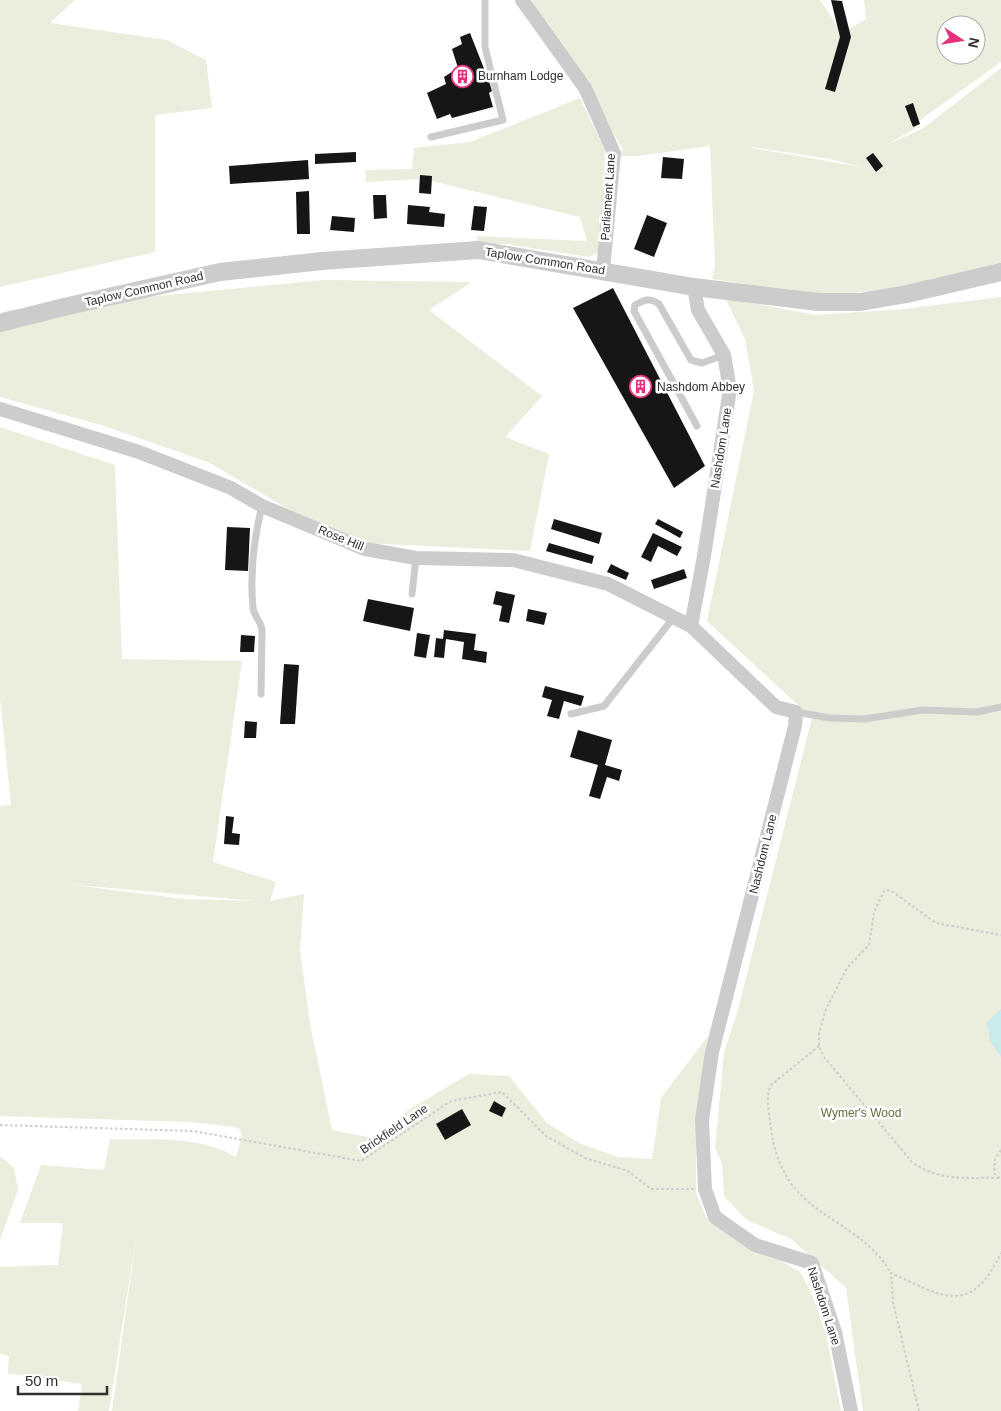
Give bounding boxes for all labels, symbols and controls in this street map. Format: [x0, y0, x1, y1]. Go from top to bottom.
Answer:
north arrow [936, 15, 986, 65]
text: N [965, 36, 983, 49]
building icon: Burnham Lodge [450, 64, 474, 88]
place label: Burnham Lodge [478, 69, 564, 83]
street label: Parliament Lane [598, 153, 618, 241]
street label: Taplow Common Road [484, 245, 606, 277]
street label: Taplow Common Road [83, 269, 205, 309]
building icon: Nashdom Abbey [629, 375, 653, 399]
place label: Nashdom Abbey [657, 380, 745, 394]
street label: Nashdom Lane [708, 406, 734, 489]
street label: Rose Hill [316, 523, 366, 553]
street label: Nashdom Lane [746, 813, 780, 895]
street label: Brickfield Lane [357, 1101, 431, 1157]
park label: Wymer's Wood [821, 1106, 901, 1120]
street label: Nashdom Lane [805, 1265, 843, 1347]
scale bar [18, 1364, 106, 1396]
text: 50 m [25, 1372, 58, 1389]

